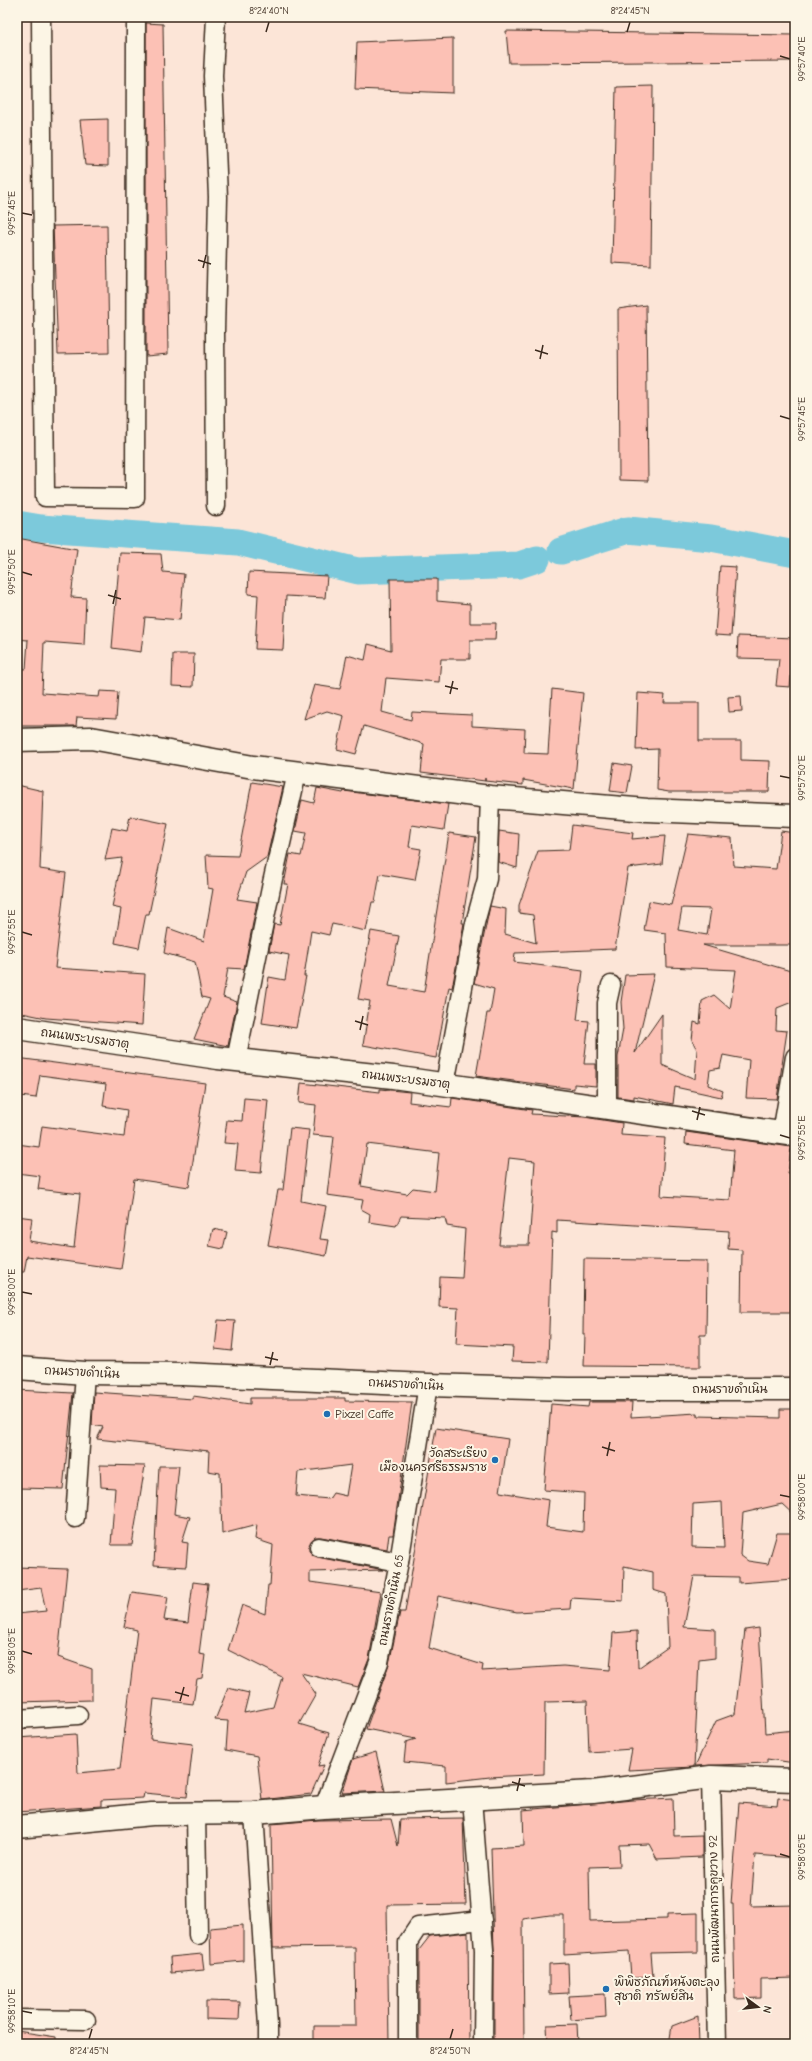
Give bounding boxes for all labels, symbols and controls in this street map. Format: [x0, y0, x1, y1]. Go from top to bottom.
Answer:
text: 8°24'40"N [249, 5, 289, 17]
text: 8°24'45"N [610, 5, 650, 17]
text: 99°57'40"E [796, 37, 808, 81]
text: 99°57'45"E [6, 191, 18, 235]
text: 99°57'45"E [796, 397, 808, 441]
text: 99°57'50"E [6, 549, 18, 595]
text: 99°57'50"E [796, 755, 808, 801]
text: 99°57'55"E [6, 910, 18, 954]
street label: ถนนพระบรมธาตุ [40, 1025, 130, 1053]
street label: ถนนพระบรมธาตุ [361, 1067, 451, 1093]
text: 99°57'55"E [796, 1116, 808, 1160]
text: 99°58'00"E [6, 1269, 18, 1315]
street label: ถนนราขดำเนิน [44, 1363, 120, 1381]
street label: ถนนราขดำเนิน [368, 1375, 444, 1393]
street label: ถนนราขดำเนิน [692, 1382, 768, 1396]
place label: Pixzel Caffe [335, 1407, 394, 1421]
marker: Pixzel Caffe [322, 1409, 332, 1419]
place label: วัดสระเรียง เมืองนครศรีธรรมราช [379, 1446, 487, 1474]
marker: วัดสระเรียง เมืองนครศรีธรรมราช [490, 1455, 500, 1465]
text: 99°58'00"E [796, 1474, 808, 1520]
street label: ถนนราขดำเนิน 65 [375, 1553, 407, 1647]
text: 99°58'05"E [6, 1628, 18, 1674]
text: 99°58'05"E [796, 1834, 808, 1880]
street label: ถนนพัฒนาการคูขวาง 92 [706, 1835, 724, 1963]
place label: พิพิธภัณฑ์หนังตะลุง สุชาติ ทรัพย์สิน [614, 1974, 720, 2005]
marker: พิพิธภัณฑ์หนังตะลุง สุชาติ ทรัพย์สิน [601, 1984, 611, 1994]
north arrow [738, 1987, 778, 2027]
text: 99°58'10"E [6, 1989, 18, 2033]
text: N [760, 2004, 774, 2015]
text: 8°24'45"N [69, 2045, 109, 2057]
text: 8°24'50"N [430, 2045, 470, 2057]

